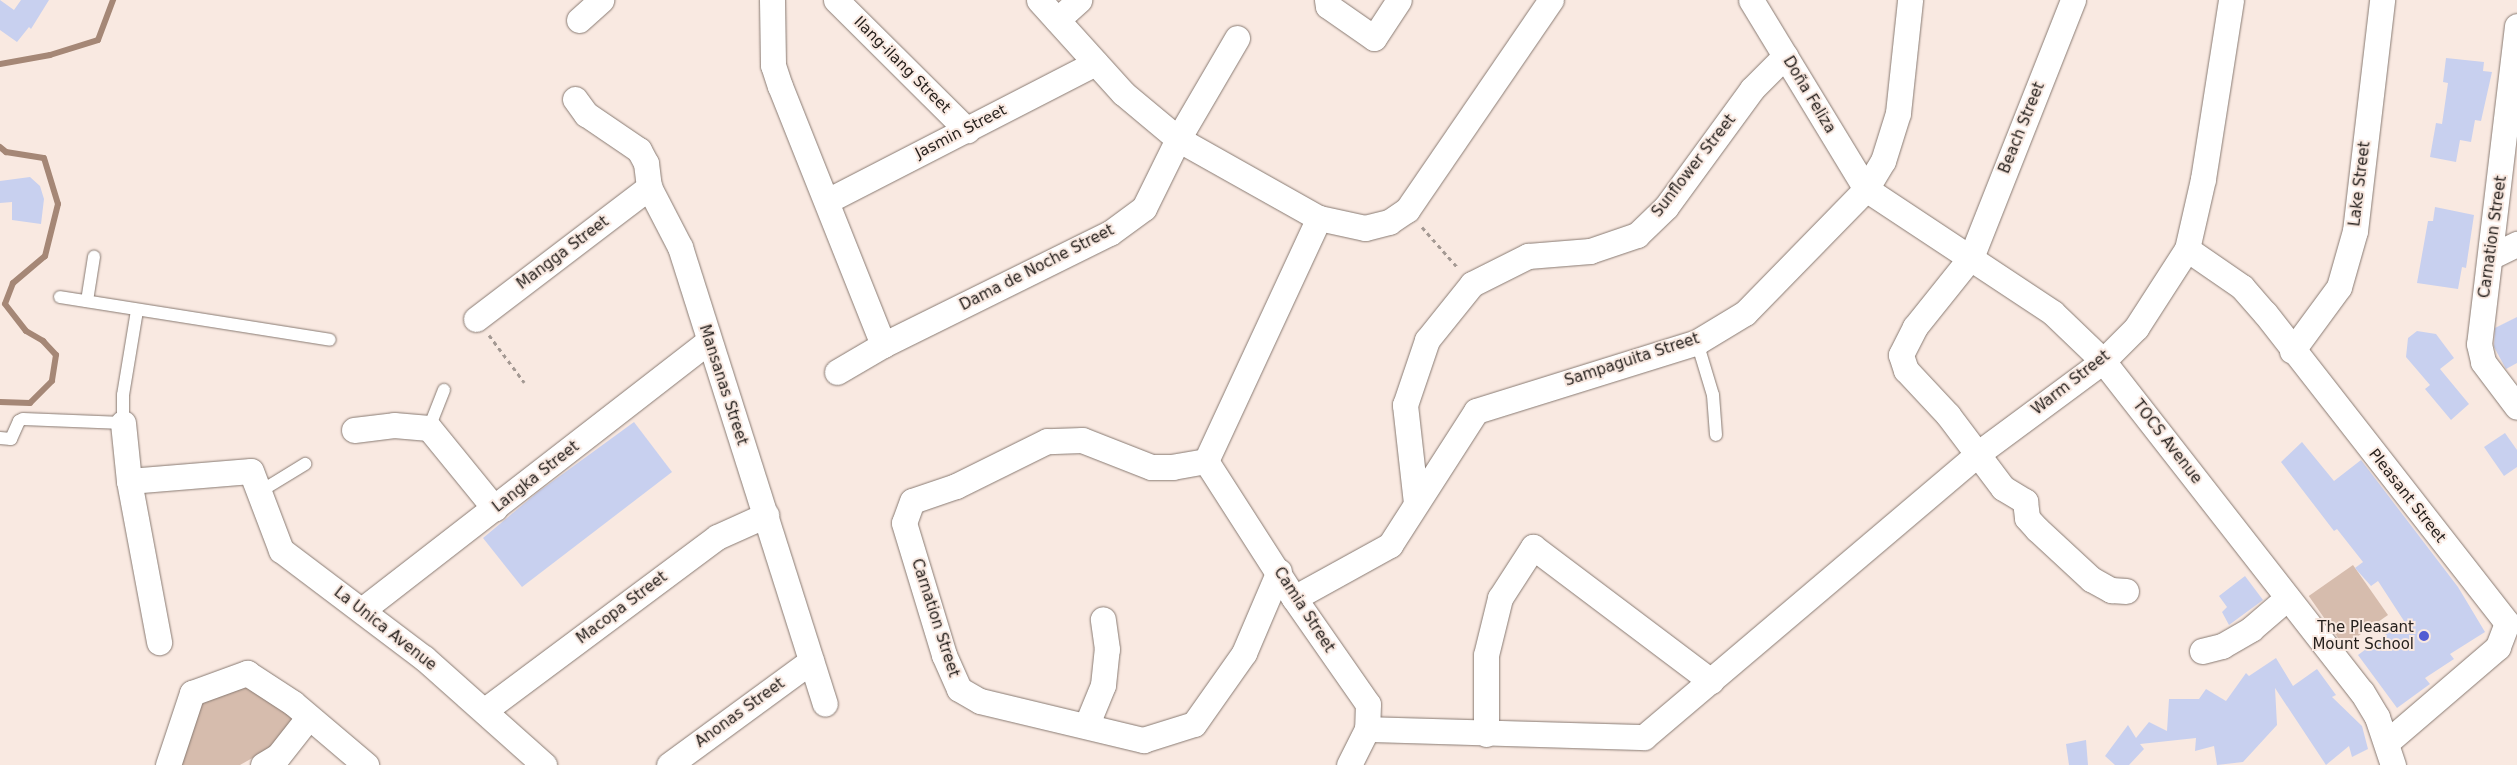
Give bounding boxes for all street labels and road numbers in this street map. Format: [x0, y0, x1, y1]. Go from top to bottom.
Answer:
street label: Ilang-ilang Street [850, 13, 954, 117]
street label: Doña Feliza [1779, 53, 1839, 137]
street label: Beach Street [1996, 80, 2048, 176]
street label: Jasmin Street [912, 101, 1010, 163]
street label: Sunflower Street [1648, 111, 1740, 221]
street label: Lake Street [2346, 141, 2374, 227]
street label: Carnation Street [2476, 175, 2510, 299]
street label: Mangga Street [514, 213, 612, 293]
street label: Dama de Noche Street [957, 221, 1117, 315]
street label: Mansanas Street [695, 323, 751, 447]
street label: Sampaguita Street [1562, 330, 1702, 390]
street label: Warm Street [2028, 347, 2114, 419]
street label: TOCS Avenue [2129, 396, 2205, 488]
street label: Langka Street [489, 438, 583, 516]
street label: Pleasant Street [2365, 445, 2449, 547]
street label: Carnation Street [907, 557, 963, 679]
street label: Camia Street [1270, 564, 1338, 656]
street label: Macopa Street [573, 568, 671, 648]
street label: La Unica Avenue [330, 583, 440, 675]
street label: Anonas Street [692, 675, 788, 751]

